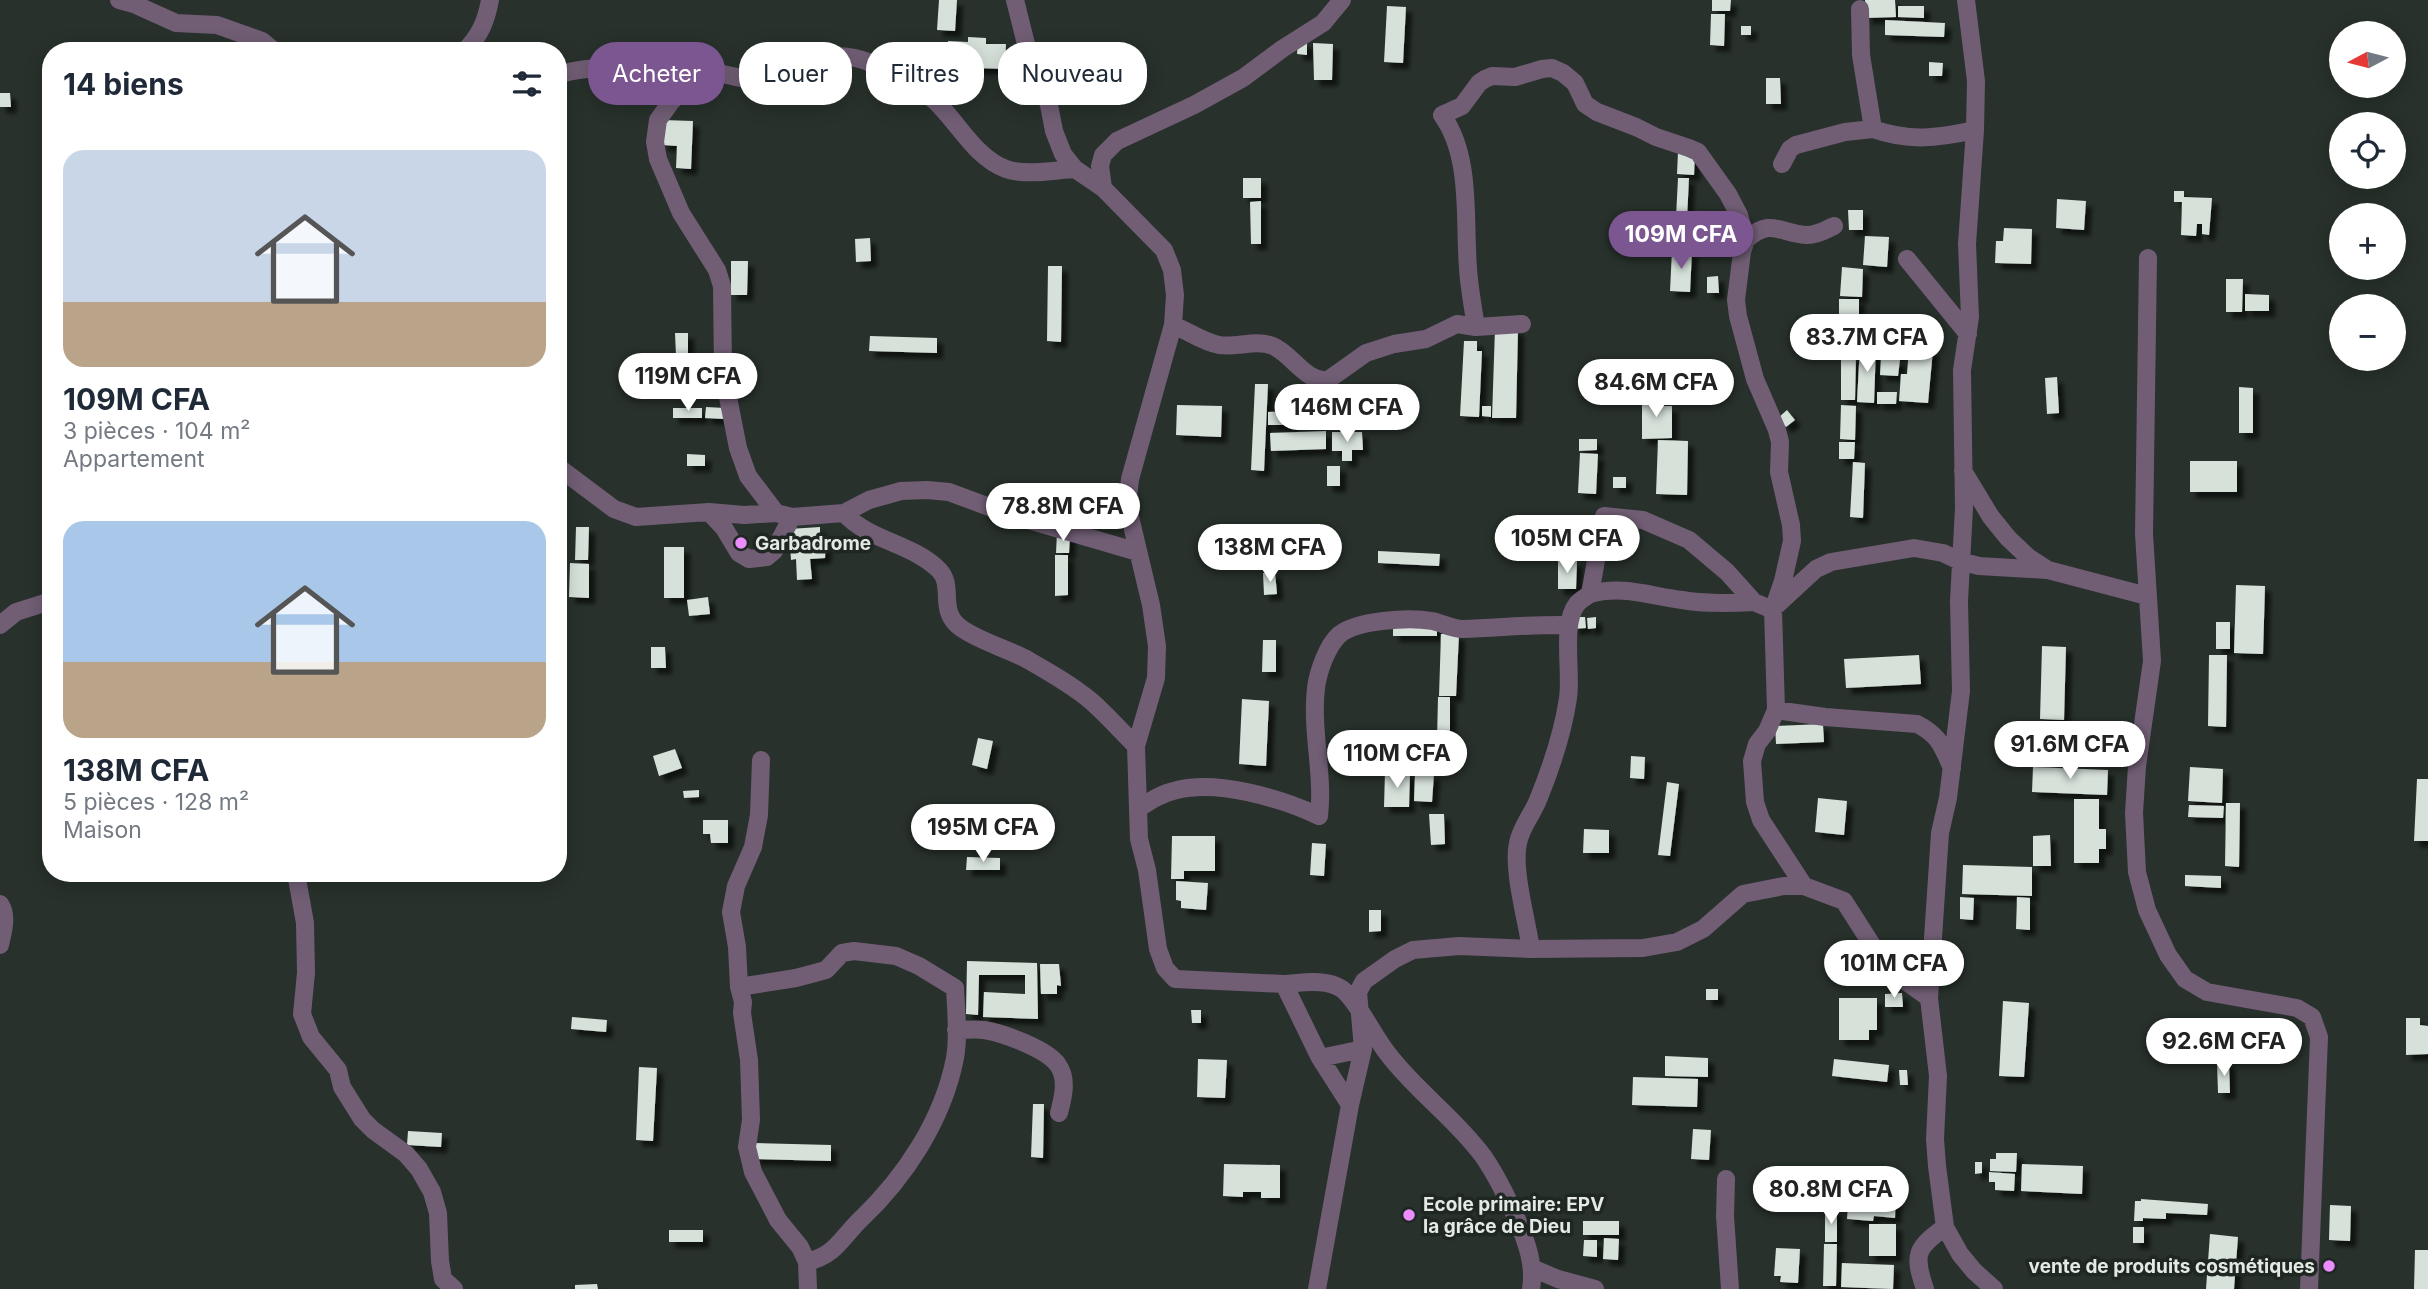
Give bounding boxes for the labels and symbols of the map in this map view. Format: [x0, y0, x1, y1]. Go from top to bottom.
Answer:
north arrow [2329, 21, 2406, 98]
pin: 109M CFA [1609, 212, 1753, 271]
pin: 83.7M CFA [1787, 314, 1947, 374]
pin: 119M CFA [616, 354, 760, 413]
pin: 84.6M CFA [1576, 360, 1736, 419]
pin: 146M CFA [1275, 384, 1419, 444]
pin: 78.8M CFA [983, 484, 1143, 543]
pin: 105M CFA [1495, 516, 1639, 575]
pin: 138M CFA [1198, 524, 1342, 584]
place label: Garbadrome [755, 532, 871, 555]
marker: Garbadrome [733, 535, 749, 551]
pin: 91.6M CFA [1990, 722, 2150, 781]
pin: 110M CFA [1325, 730, 1469, 790]
pin: 195M CFA [911, 804, 1055, 864]
pin: 101M CFA [1822, 940, 1966, 1000]
pin: 92.6M CFA [2144, 1018, 2304, 1078]
pin: 80.8M CFA [1751, 1166, 1911, 1226]
place label: Ecole primaire: EPV la grâce de Dieu [1423, 1193, 1604, 1238]
marker: Ecole primaire: EPV la grâce de Dieu [1401, 1207, 1417, 1223]
place label: vente de produits cosmétiques [2029, 1255, 2315, 1278]
marker: vente de produits cosmétiques [2321, 1258, 2337, 1274]

